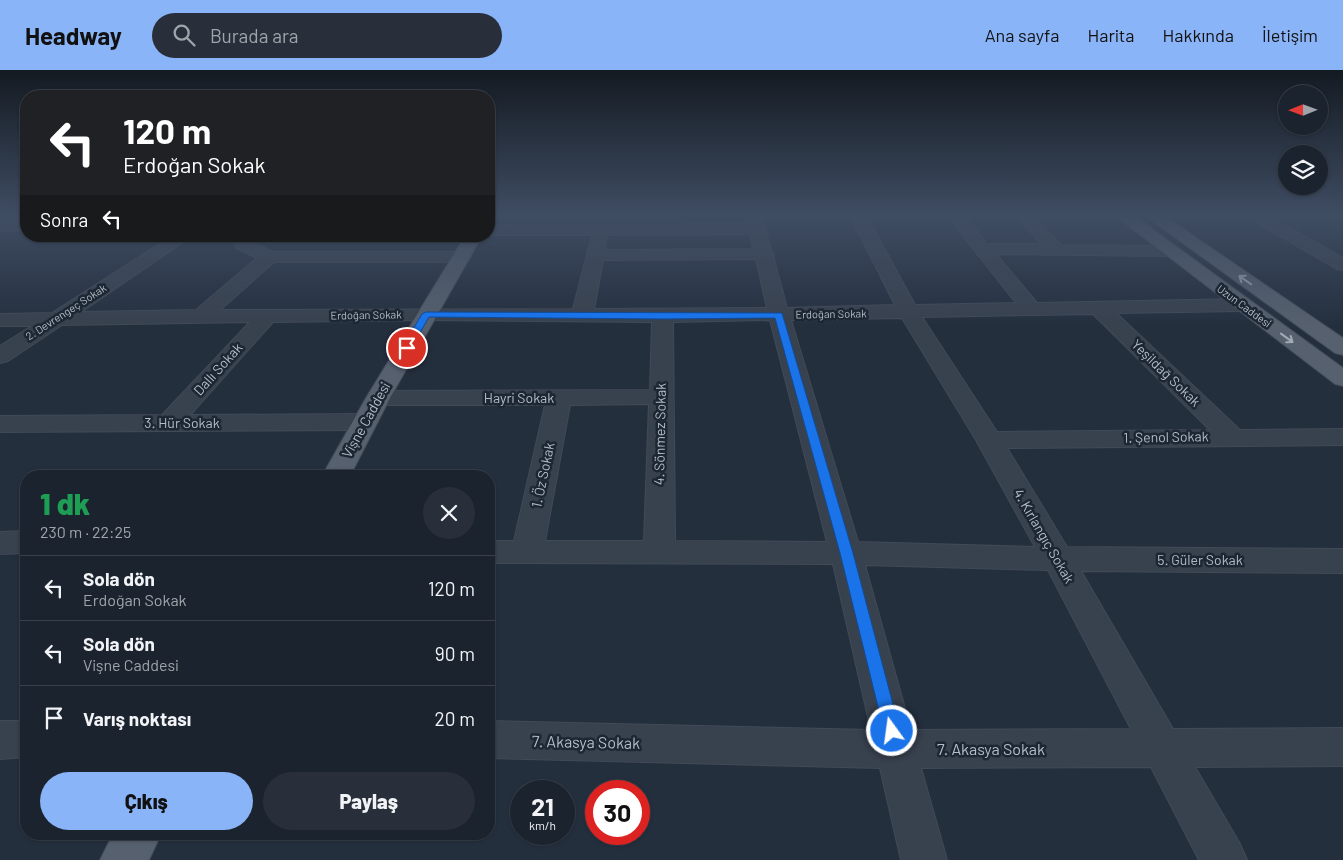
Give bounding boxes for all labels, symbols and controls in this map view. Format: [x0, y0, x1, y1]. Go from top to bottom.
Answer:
search box [152, 13, 502, 58]
text: Headway [25, 21, 122, 50]
icon: search [170, 21, 198, 49]
text: Burada ara [210, 24, 299, 47]
text: Ana sayfa [985, 24, 1059, 46]
text: Harita [1087, 24, 1135, 46]
text: Hakkında [1163, 24, 1234, 46]
text: İletişim [1262, 24, 1318, 46]
north arrow [1278, 85, 1328, 135]
map controls [1278, 85, 1328, 195]
text: 120 m [123, 109, 211, 151]
icon: left [40, 110, 105, 175]
button: layers [1278, 145, 1328, 195]
text: Erdoğan Sokak [123, 151, 265, 177]
icon: left [98, 205, 126, 233]
text: Sonra [40, 208, 88, 231]
one-way arrow [1239, 275, 1253, 285]
street label: 2. Devrengeç Sokak [23, 280, 109, 342]
street label: Uzun Caddesi [1215, 282, 1274, 330]
street label: Erdoğan Sokak [795, 306, 867, 321]
street label: Erdoğan Sokak [330, 307, 402, 322]
pin [386, 327, 428, 369]
one-way arrow [1280, 333, 1294, 343]
icon: arrive [393, 334, 421, 362]
street label: Yeşildağ Sokak [1128, 335, 1204, 410]
street label: Dallı Sokak [190, 339, 246, 398]
street label: Vişne Caddesi [338, 379, 393, 460]
street label: 4. Sönmez Sokak [650, 383, 669, 485]
street label: Hayri Sokak [484, 389, 554, 406]
street label: 3. Hür Sokak [144, 414, 220, 431]
street label: 1. Şenol Sokak [1123, 427, 1209, 446]
street label: 1. Öz Sokak [527, 441, 558, 509]
text: 1 dk [40, 485, 90, 521]
street label: 4. Kırlangıç Sokak [1010, 485, 1078, 586]
button: close [423, 487, 475, 539]
text: 230 m · 22:25 [40, 522, 131, 541]
street label: 5. Güler Sokak [1157, 551, 1243, 568]
text: Sola dön [83, 567, 155, 590]
icon: left [40, 574, 68, 602]
text: 120 m [428, 577, 475, 600]
text: Erdoğan Sokak [83, 590, 187, 609]
text: Sola dön [83, 632, 155, 655]
icon: left [40, 639, 68, 667]
text: 90 m [435, 642, 475, 665]
text: Vişne Caddesi [83, 655, 179, 674]
icon: arrive [40, 704, 68, 732]
position arrow [865, 704, 917, 756]
text: Varış noktası [83, 707, 191, 730]
text: 20 m [435, 707, 475, 730]
street label: 7. Akasya Sokak [532, 731, 640, 752]
street label: 7. Akasya Sokak [937, 739, 1045, 758]
button: Çıkış [40, 772, 253, 830]
button: Paylaş [263, 772, 475, 830]
speed limit sign: 30 [585, 780, 650, 845]
text: 21 [531, 791, 554, 821]
text: km/h [529, 818, 556, 832]

